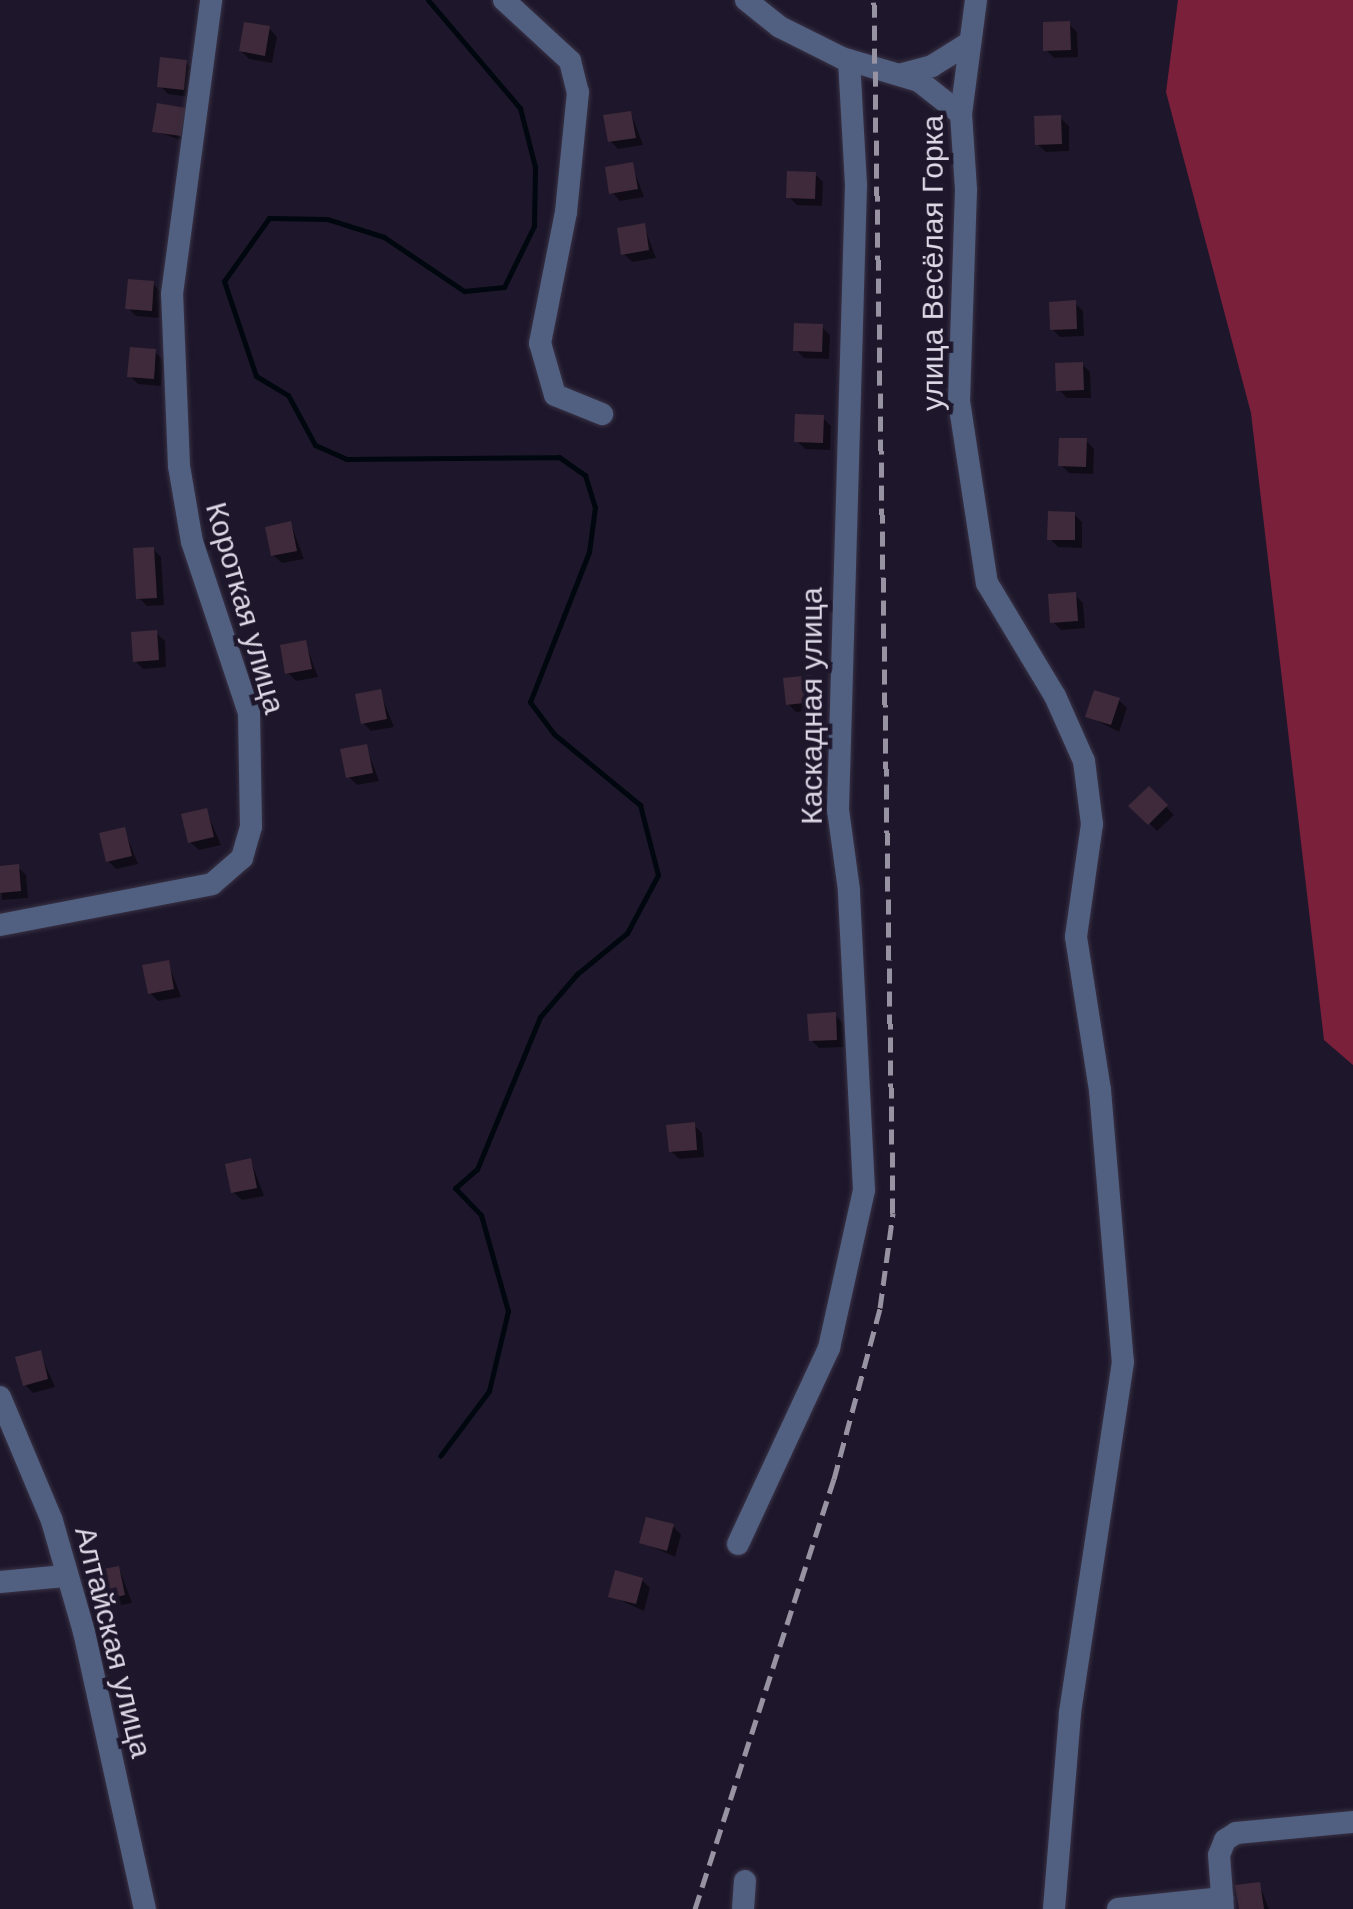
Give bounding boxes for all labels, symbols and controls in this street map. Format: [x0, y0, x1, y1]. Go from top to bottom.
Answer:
street label: улица Весёлая Горка [915, 115, 951, 411]
street label: Короткая улица [198, 498, 292, 718]
street label: Каскадная улица [794, 587, 830, 825]
street label: Алтайская улица [67, 1523, 159, 1761]

